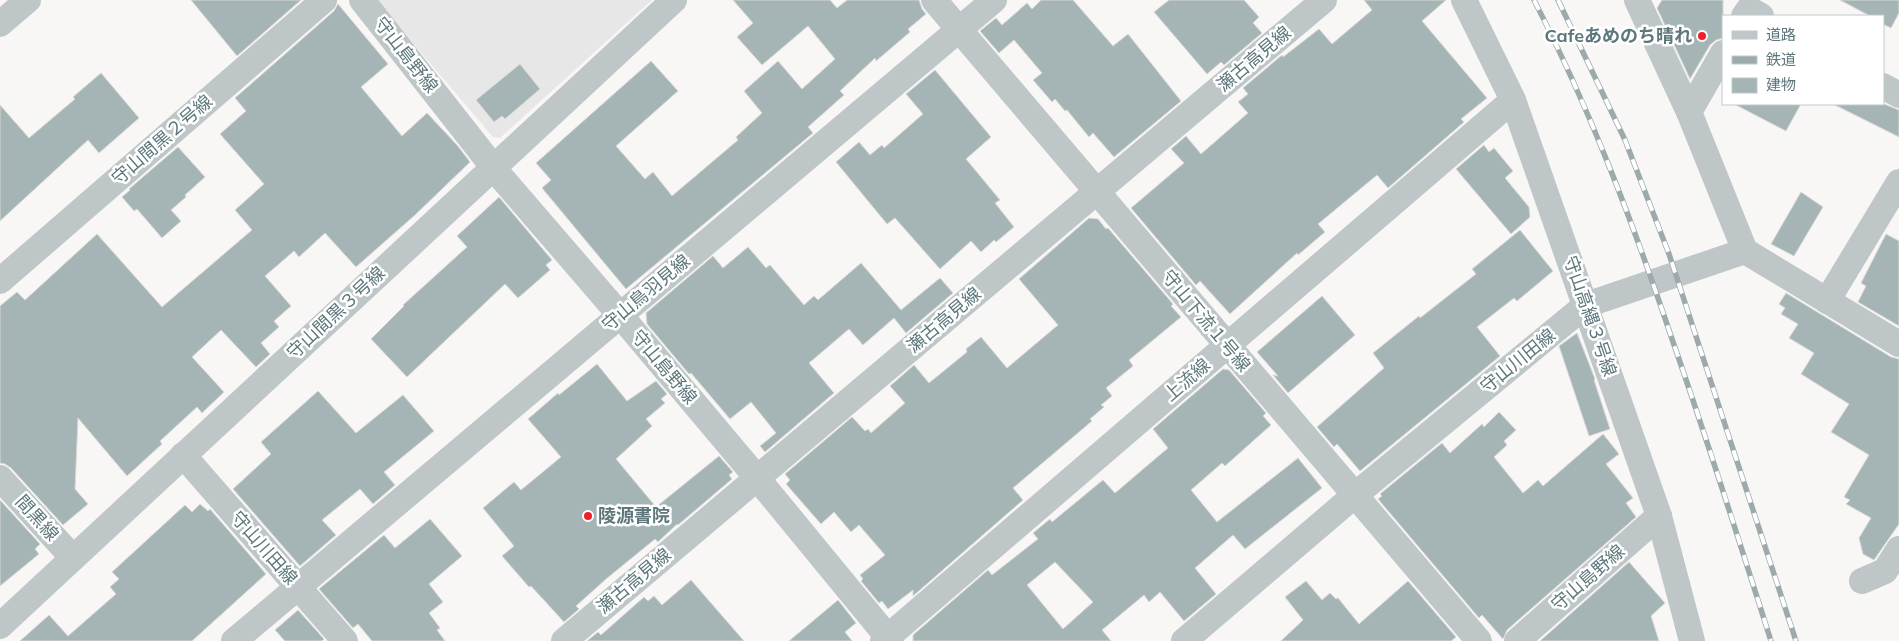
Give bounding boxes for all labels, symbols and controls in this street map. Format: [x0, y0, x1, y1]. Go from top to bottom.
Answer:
street label: 守山島野線 [370, 12, 443, 97]
legend [1722, 15, 1884, 105]
street label: 瀬古高見線 [1212, 21, 1296, 96]
place label: Cafeあめのち晴れ [1545, 24, 1692, 47]
text: 道路 [1766, 25, 1796, 44]
marker: Cafeあめのち晴れ [1696, 30, 1708, 42]
text: 鉄道 [1766, 50, 1796, 69]
text: 建物 [1766, 75, 1796, 94]
street label: 守山間黒２号線 [107, 90, 217, 190]
street label: 守山鳥羽見線 [597, 249, 694, 336]
street label: 守山高縄３号線 [1559, 253, 1622, 379]
street label: 守山間黒３号線 [282, 261, 390, 364]
street label: 守山下流１号線 [1157, 265, 1256, 376]
street label: 瀬古高見線 [902, 282, 986, 357]
street label: 守山川田線 [1475, 323, 1560, 398]
street label: 守山島野線 [627, 325, 702, 409]
street label: 上流線 [1159, 353, 1215, 406]
street label: 間黒線 [11, 490, 64, 545]
place label: 陵源書院 [598, 504, 670, 527]
street label: 守山川田線 [226, 506, 303, 589]
marker: 陵源書院 [582, 510, 594, 522]
street label: 守山島野線 [1546, 539, 1629, 616]
street label: 瀬古高見線 [592, 543, 676, 618]

